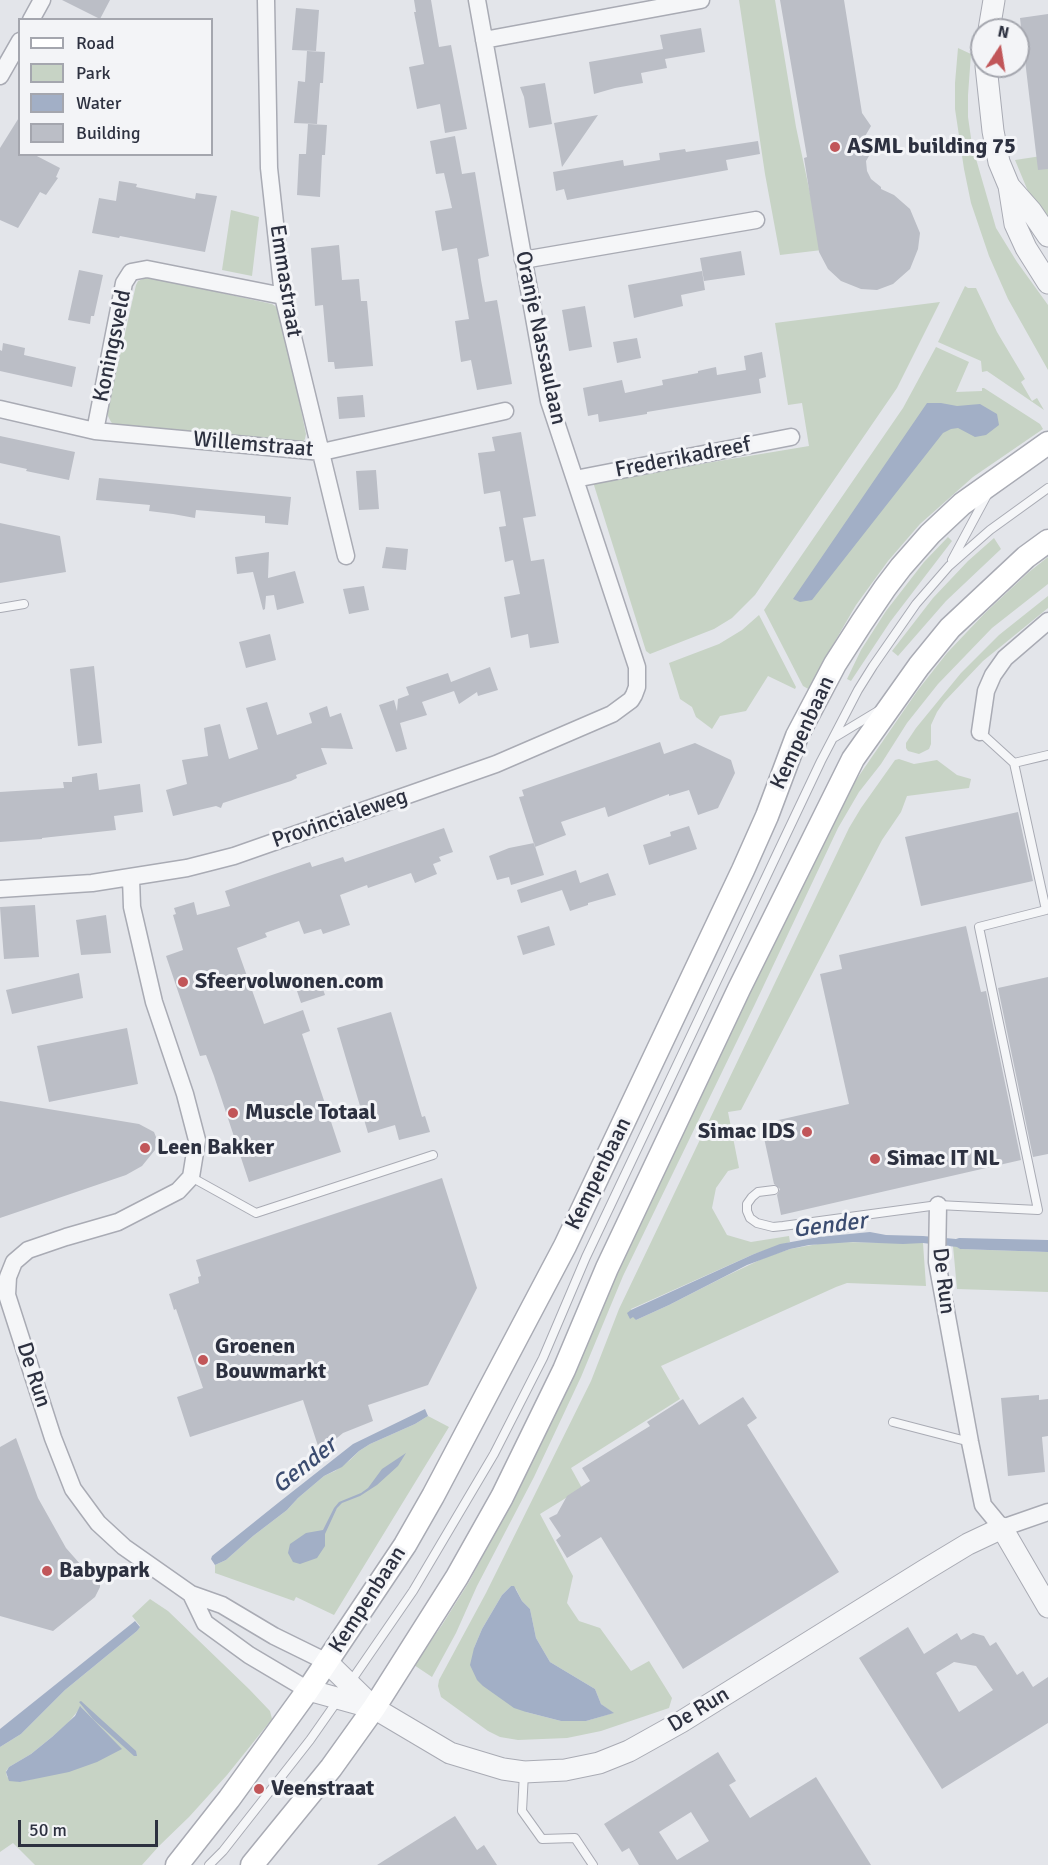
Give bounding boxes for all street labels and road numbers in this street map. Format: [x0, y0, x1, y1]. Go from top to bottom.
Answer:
street label: Emmastraat [263, 223, 307, 339]
street label: Oranje Nassaulaan [509, 249, 571, 427]
street label: Koningsveld [88, 287, 138, 405]
street label: Willemstraat [192, 427, 314, 463]
street label: Frederikadreef [613, 432, 753, 484]
street label: Kempenbaan [765, 672, 841, 794]
street label: Provincialeweg [269, 783, 411, 855]
street label: Kempenbaan [560, 1113, 638, 1235]
street label: De Run [926, 1246, 960, 1316]
street label: De Run [10, 1339, 56, 1411]
street label: Kempenbaan [324, 1542, 412, 1658]
street label: De Run [664, 1681, 734, 1739]

